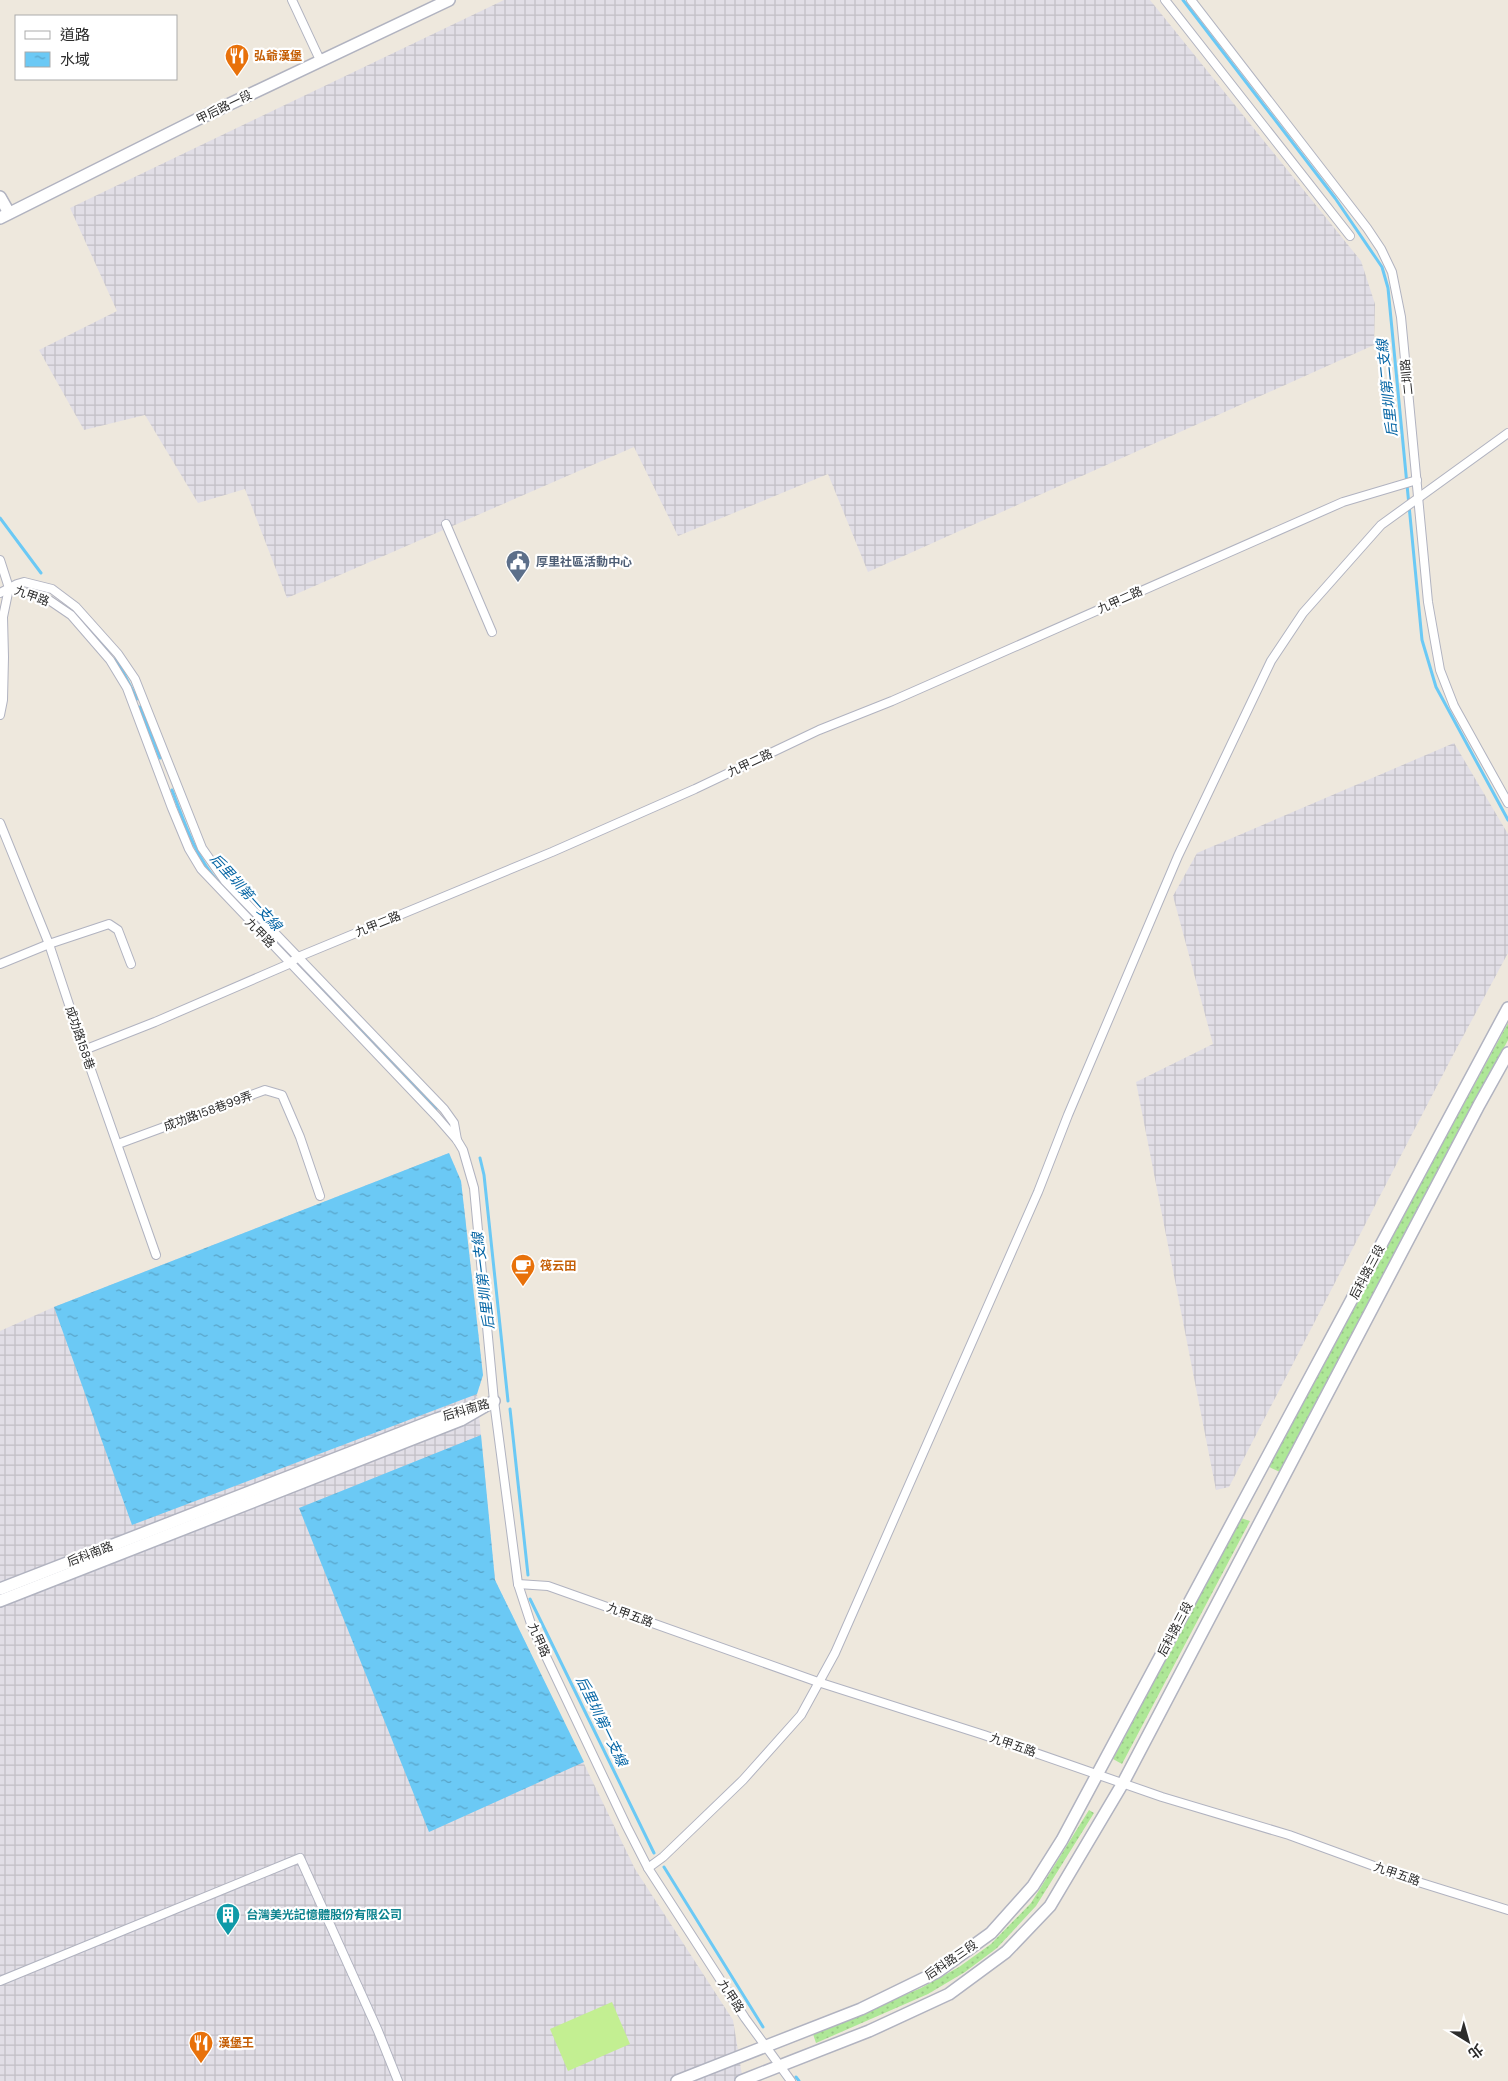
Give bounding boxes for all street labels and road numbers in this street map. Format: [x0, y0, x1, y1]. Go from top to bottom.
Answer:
street label: 甲后路一段 [194, 87, 254, 127]
street label: 二圳路 [1397, 358, 1417, 396]
street label: 九甲路 [12, 582, 52, 610]
street label: 九甲二路 [1095, 583, 1145, 617]
street label: 九甲二路 [725, 746, 775, 780]
street label: 九甲二路 [353, 908, 403, 940]
street label: 九甲路 [242, 914, 278, 952]
street label: 成功路158巷 [62, 1004, 98, 1072]
street label: 成功路158巷99弄 [161, 1088, 255, 1134]
street label: 后科路三段 [1346, 1242, 1388, 1302]
street label: 后科南路 [441, 1396, 491, 1424]
street label: 后科南路 [65, 1538, 115, 1570]
street label: 九甲五路 [605, 1599, 655, 1631]
street label: 后科路三段 [1154, 1599, 1196, 1659]
street label: 九甲路 [524, 1620, 554, 1660]
street label: 九甲五路 [988, 1730, 1038, 1760]
street label: 九甲五路 [1372, 1859, 1422, 1889]
street label: 后科路三段 [922, 1937, 980, 1983]
street label: 九甲路 [714, 1977, 748, 2015]

